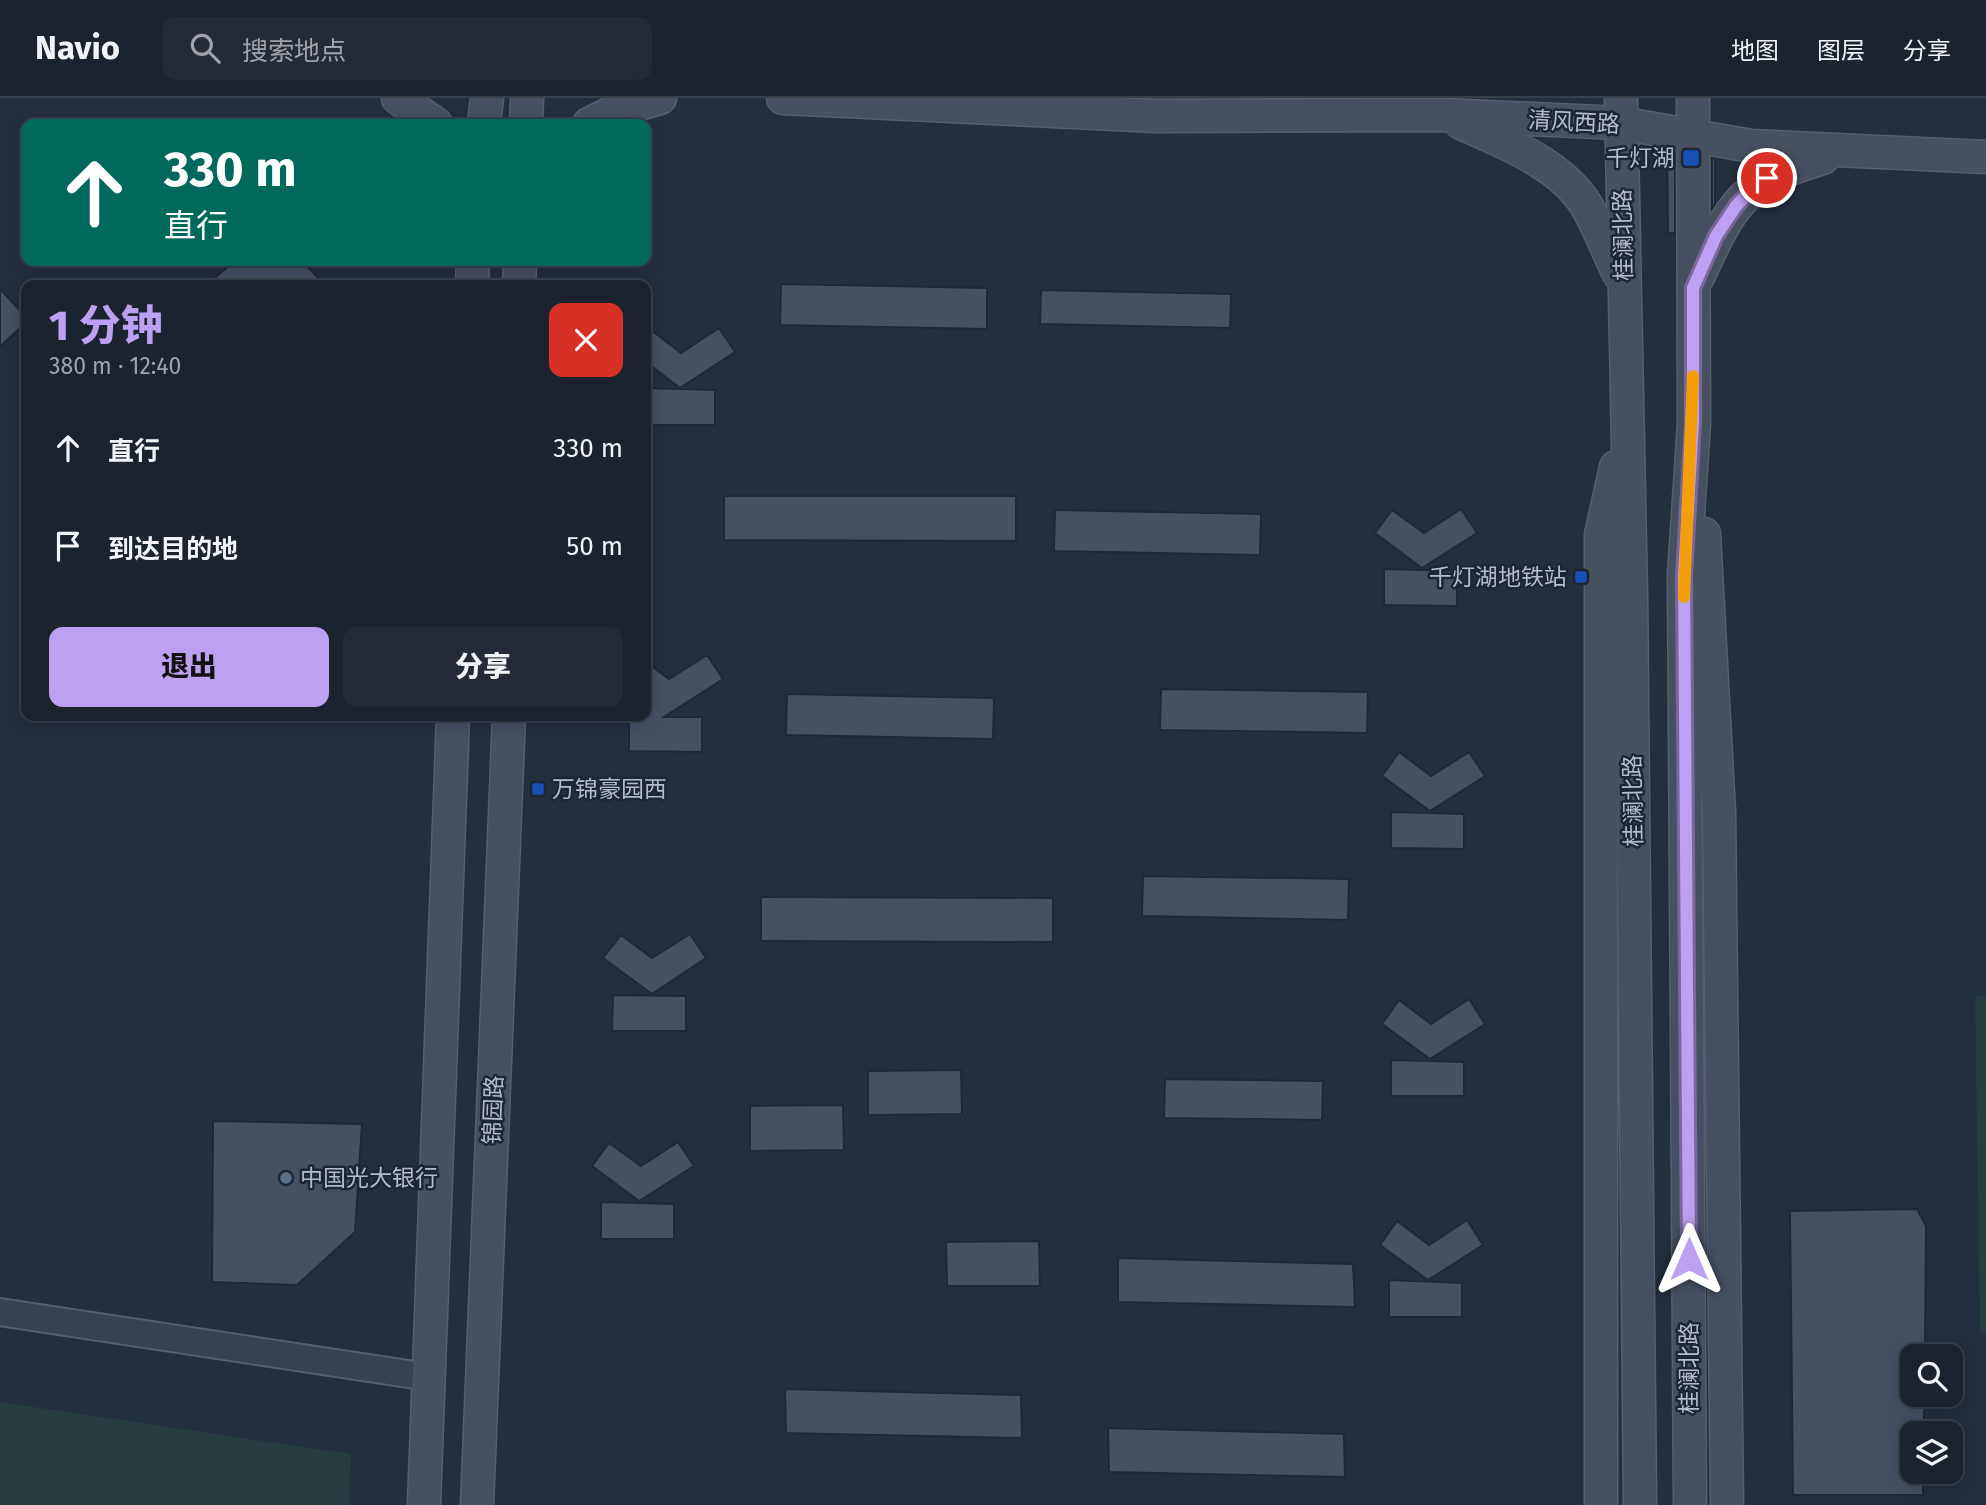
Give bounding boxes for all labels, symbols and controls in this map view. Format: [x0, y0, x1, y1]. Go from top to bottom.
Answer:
search box [162, 17, 652, 80]
text: Navio [35, 28, 120, 68]
icon: search [186, 29, 224, 67]
text: 搜索地点 [242, 36, 346, 67]
text: 地图 [1731, 37, 1779, 65]
text: 图层 [1817, 37, 1865, 65]
text: 分享 [1903, 37, 1951, 65]
street label: 清风西路 [1527, 106, 1621, 138]
text: 330 m [164, 140, 297, 199]
place label: 千灯湖 [1606, 144, 1675, 172]
icon: ahead [49, 147, 140, 238]
marker: 千灯湖 [1681, 148, 1701, 168]
pin [1737, 148, 1797, 208]
icon: arrive [1748, 159, 1786, 197]
street label: 桂澜北路 [1608, 189, 1638, 281]
text: 直行 [164, 207, 228, 245]
text: 1 分钟 [49, 301, 162, 351]
button: close [549, 303, 623, 377]
text: 380 m · 12:40 [49, 352, 181, 380]
icon: ahead [49, 429, 87, 467]
text: 330 m [553, 433, 623, 464]
text: 直行 [108, 436, 160, 467]
icon: arrive [49, 527, 87, 565]
text: 50 m [566, 531, 623, 562]
text: 到达目的地 [108, 534, 238, 565]
place label: 千灯湖地铁站 [1429, 563, 1567, 591]
marker: 千灯湖地铁站 [1573, 569, 1589, 585]
button: 退出 [49, 627, 329, 707]
button: 分享 [343, 627, 623, 707]
street label: 桂澜北路 [1618, 755, 1648, 847]
place label: 万锦豪园西 [552, 775, 667, 803]
marker: 万锦豪园西 [530, 781, 546, 797]
street label: 锦园路 [478, 1075, 508, 1145]
place label: 中国光大银行 [300, 1164, 438, 1192]
marker: 中国光大银行 [278, 1170, 294, 1186]
position arrow [1652, 1222, 1726, 1296]
street label: 桂澜北路 [1675, 1322, 1703, 1414]
map controls [1900, 1344, 1963, 1484]
button: search [1900, 1344, 1963, 1407]
button: layers [1900, 1421, 1963, 1484]

